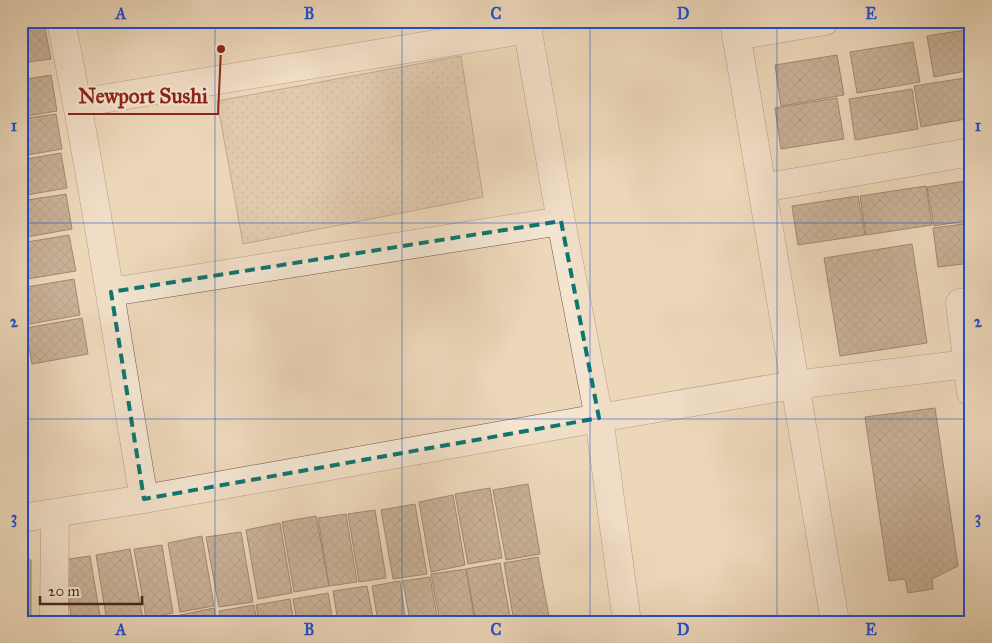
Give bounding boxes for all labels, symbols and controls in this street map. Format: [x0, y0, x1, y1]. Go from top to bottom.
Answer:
text: A [115, 4, 127, 23]
text: B [304, 4, 314, 23]
text: C [491, 4, 502, 23]
text: D [677, 4, 690, 23]
text: E [865, 4, 877, 23]
callout: Newport Sushi [68, 78, 218, 114]
text: Newport Sushi [78, 83, 208, 109]
text: 1 [11, 116, 18, 135]
text: 1 [975, 116, 982, 135]
text: 2 [10, 312, 19, 331]
text: 2 [974, 312, 983, 331]
text: 3 [11, 508, 17, 528]
text: 3 [975, 508, 981, 528]
scale bar [40, 573, 142, 605]
text: 20 m [48, 582, 80, 600]
text: A [115, 620, 127, 639]
text: B [304, 620, 314, 639]
text: C [491, 620, 502, 639]
text: D [677, 620, 690, 639]
text: E [865, 620, 877, 639]

